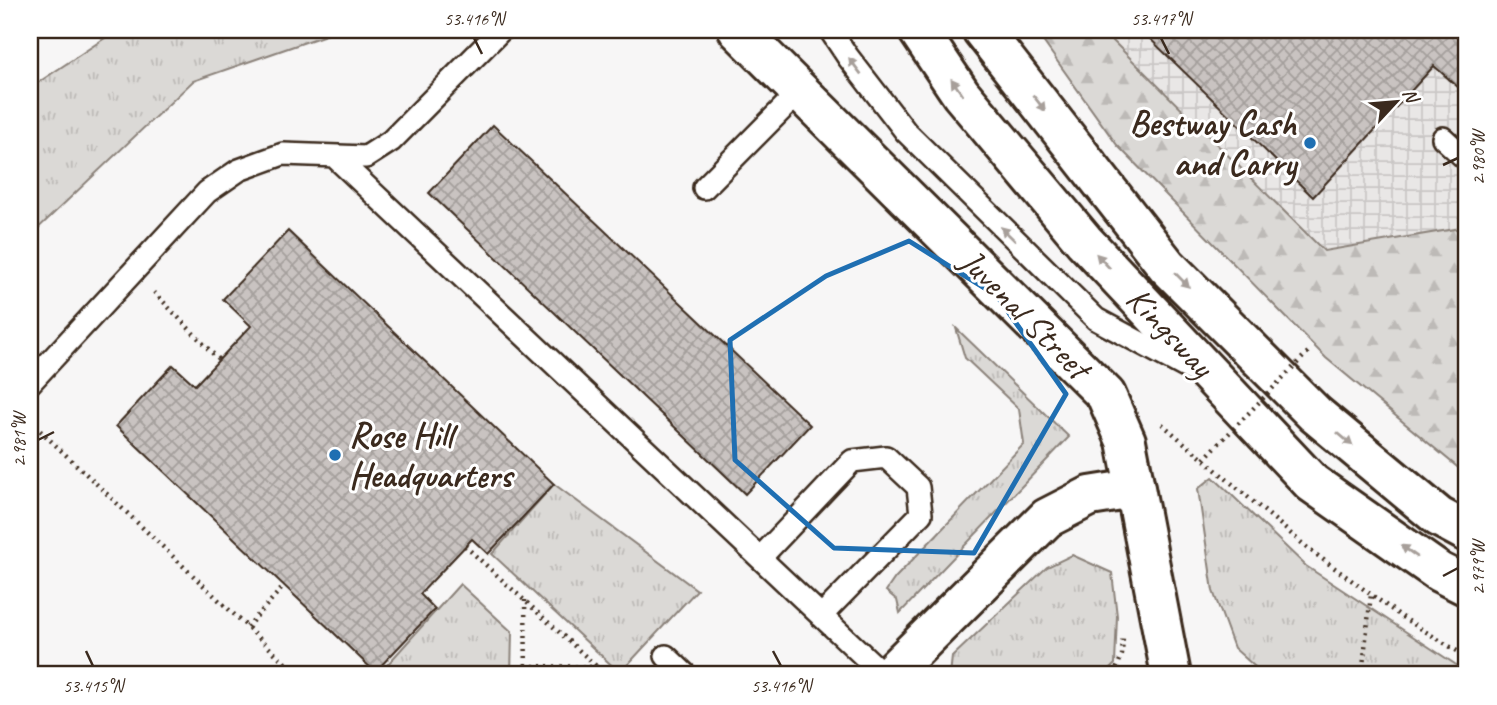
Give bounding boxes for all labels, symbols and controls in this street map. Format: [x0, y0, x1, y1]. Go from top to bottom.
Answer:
text: 53.416°N [444, 8, 507, 30]
text: 53.417°N [1131, 8, 1194, 30]
one-way arrow [848, 57, 862, 75]
north arrow [1360, 66, 1430, 136]
one-way arrow [950, 77, 963, 97]
text: N [1397, 84, 1425, 108]
one-way arrow [1031, 95, 1046, 112]
place label: Bestway Cash and Carry [1130, 101, 1299, 186]
text: 2.980°W [1467, 128, 1489, 185]
marker: Bestway Cash and Carry [1302, 135, 1318, 151]
one-way arrow [1000, 226, 1017, 242]
street label: Juvenal Street [949, 238, 1103, 392]
one-way arrow [1095, 253, 1111, 270]
one-way arrow [1173, 272, 1190, 289]
street label: Kingsway [1117, 277, 1225, 389]
text: 2.981°W [8, 410, 30, 467]
place label: Rose Hill Headquarters [349, 413, 515, 498]
one-way arrow [1336, 431, 1353, 446]
marker: Rose Hill Headquarters [327, 447, 343, 463]
text: 2.979°W [1467, 538, 1489, 595]
one-way arrow [1400, 544, 1418, 558]
text: 53.415°N [63, 675, 126, 697]
text: 53.416°N [751, 675, 814, 697]

